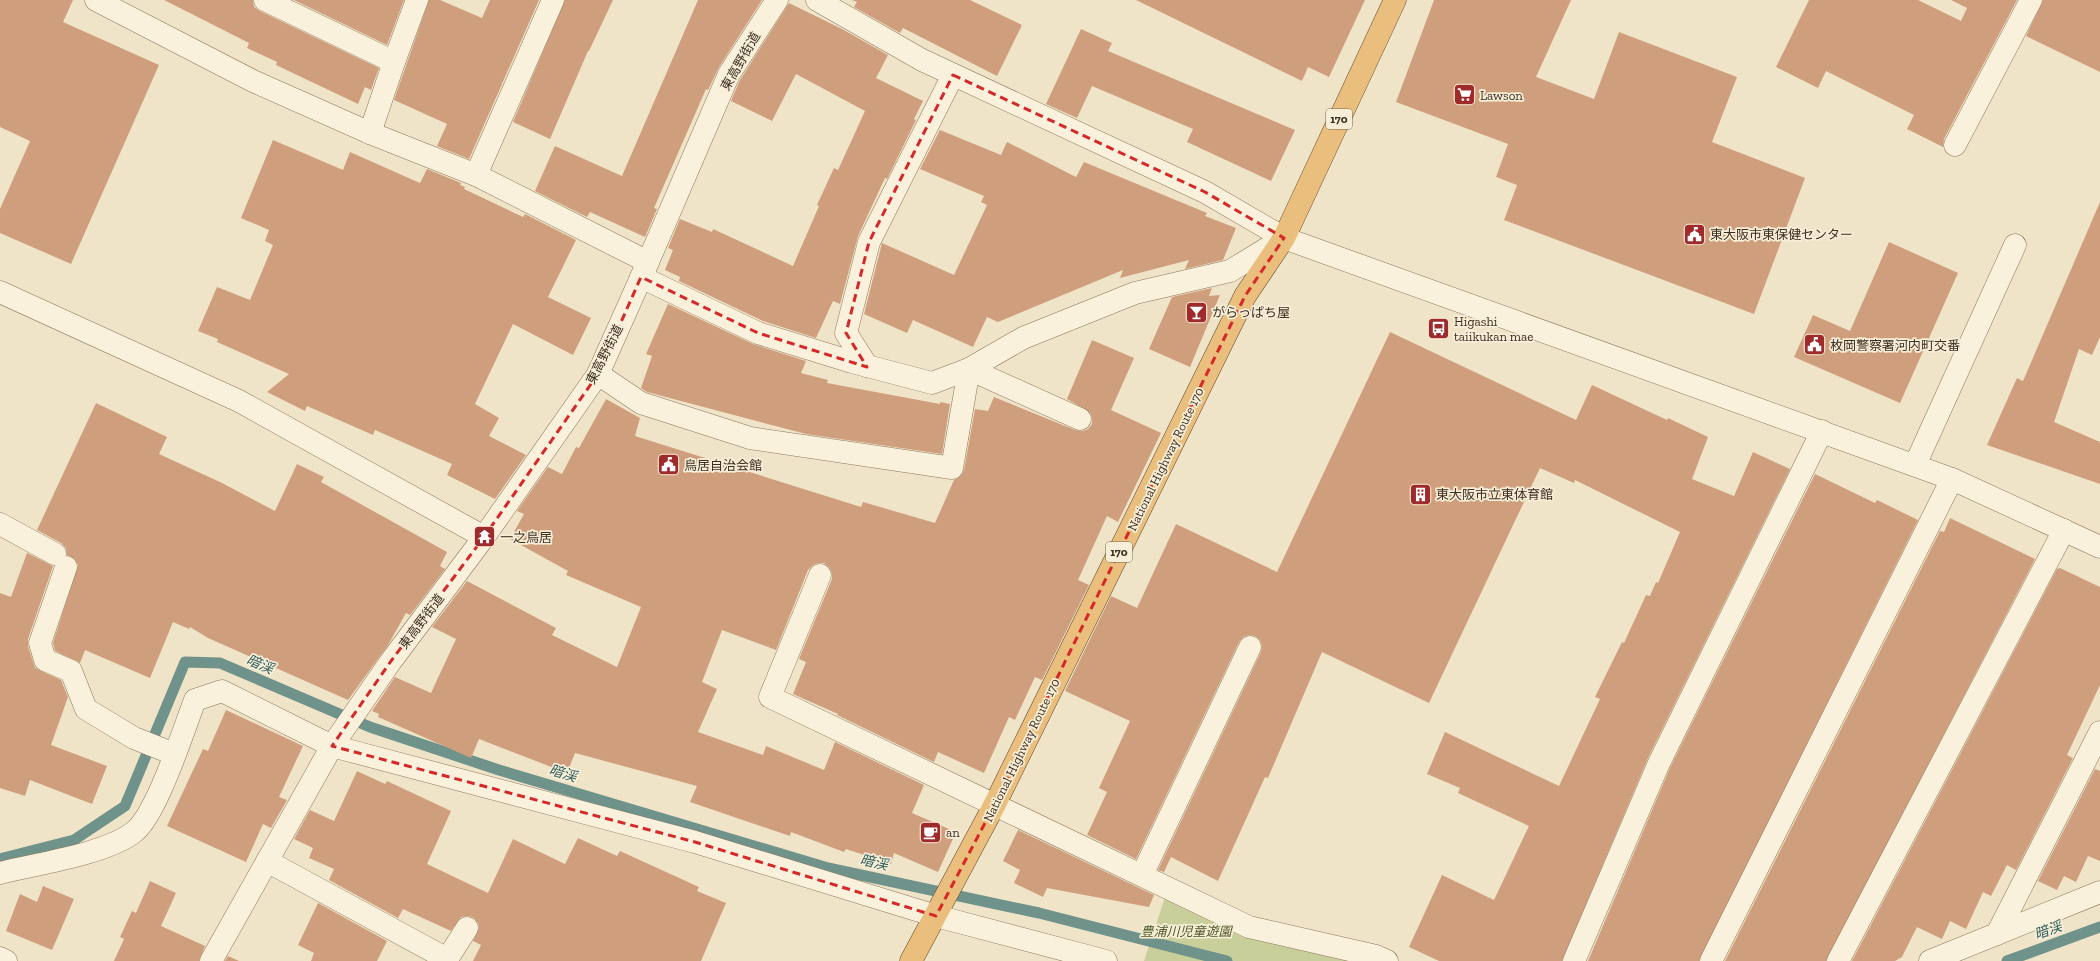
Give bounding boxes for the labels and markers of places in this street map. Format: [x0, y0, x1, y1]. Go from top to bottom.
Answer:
supermarket icon: Lawson [1452, 82, 1478, 108]
place label: Lawson [1480, 88, 1523, 103]
public building icon: 東大阪市東保健センター [1681, 221, 1707, 247]
place label: 東大阪市東保健センター [1710, 227, 1853, 242]
bar icon: がらっぱち屋 [1184, 299, 1210, 325]
place label: がらっぱち屋 [1212, 305, 1290, 320]
place label: Higashi taiikukan mae [1454, 314, 1533, 344]
bus stop icon: Higashi taiikukan mae [1426, 315, 1452, 341]
public building icon: 枚岡警察署河内町交番 [1801, 332, 1827, 358]
place label: 枚岡警察署河内町交番 [1830, 338, 1960, 353]
public building icon: 鳥居自治会館 [655, 452, 681, 478]
place label: 鳥居自治会館 [684, 458, 762, 473]
building icon: 東大阪市立東体育館 [1408, 481, 1434, 507]
place label: 東大阪市立東体育館 [1436, 487, 1553, 502]
temple icon: 一之鳥居 [471, 524, 497, 550]
place label: 一之鳥居 [500, 530, 552, 545]
cafe icon: an [918, 819, 944, 845]
place label: an [946, 825, 960, 840]

